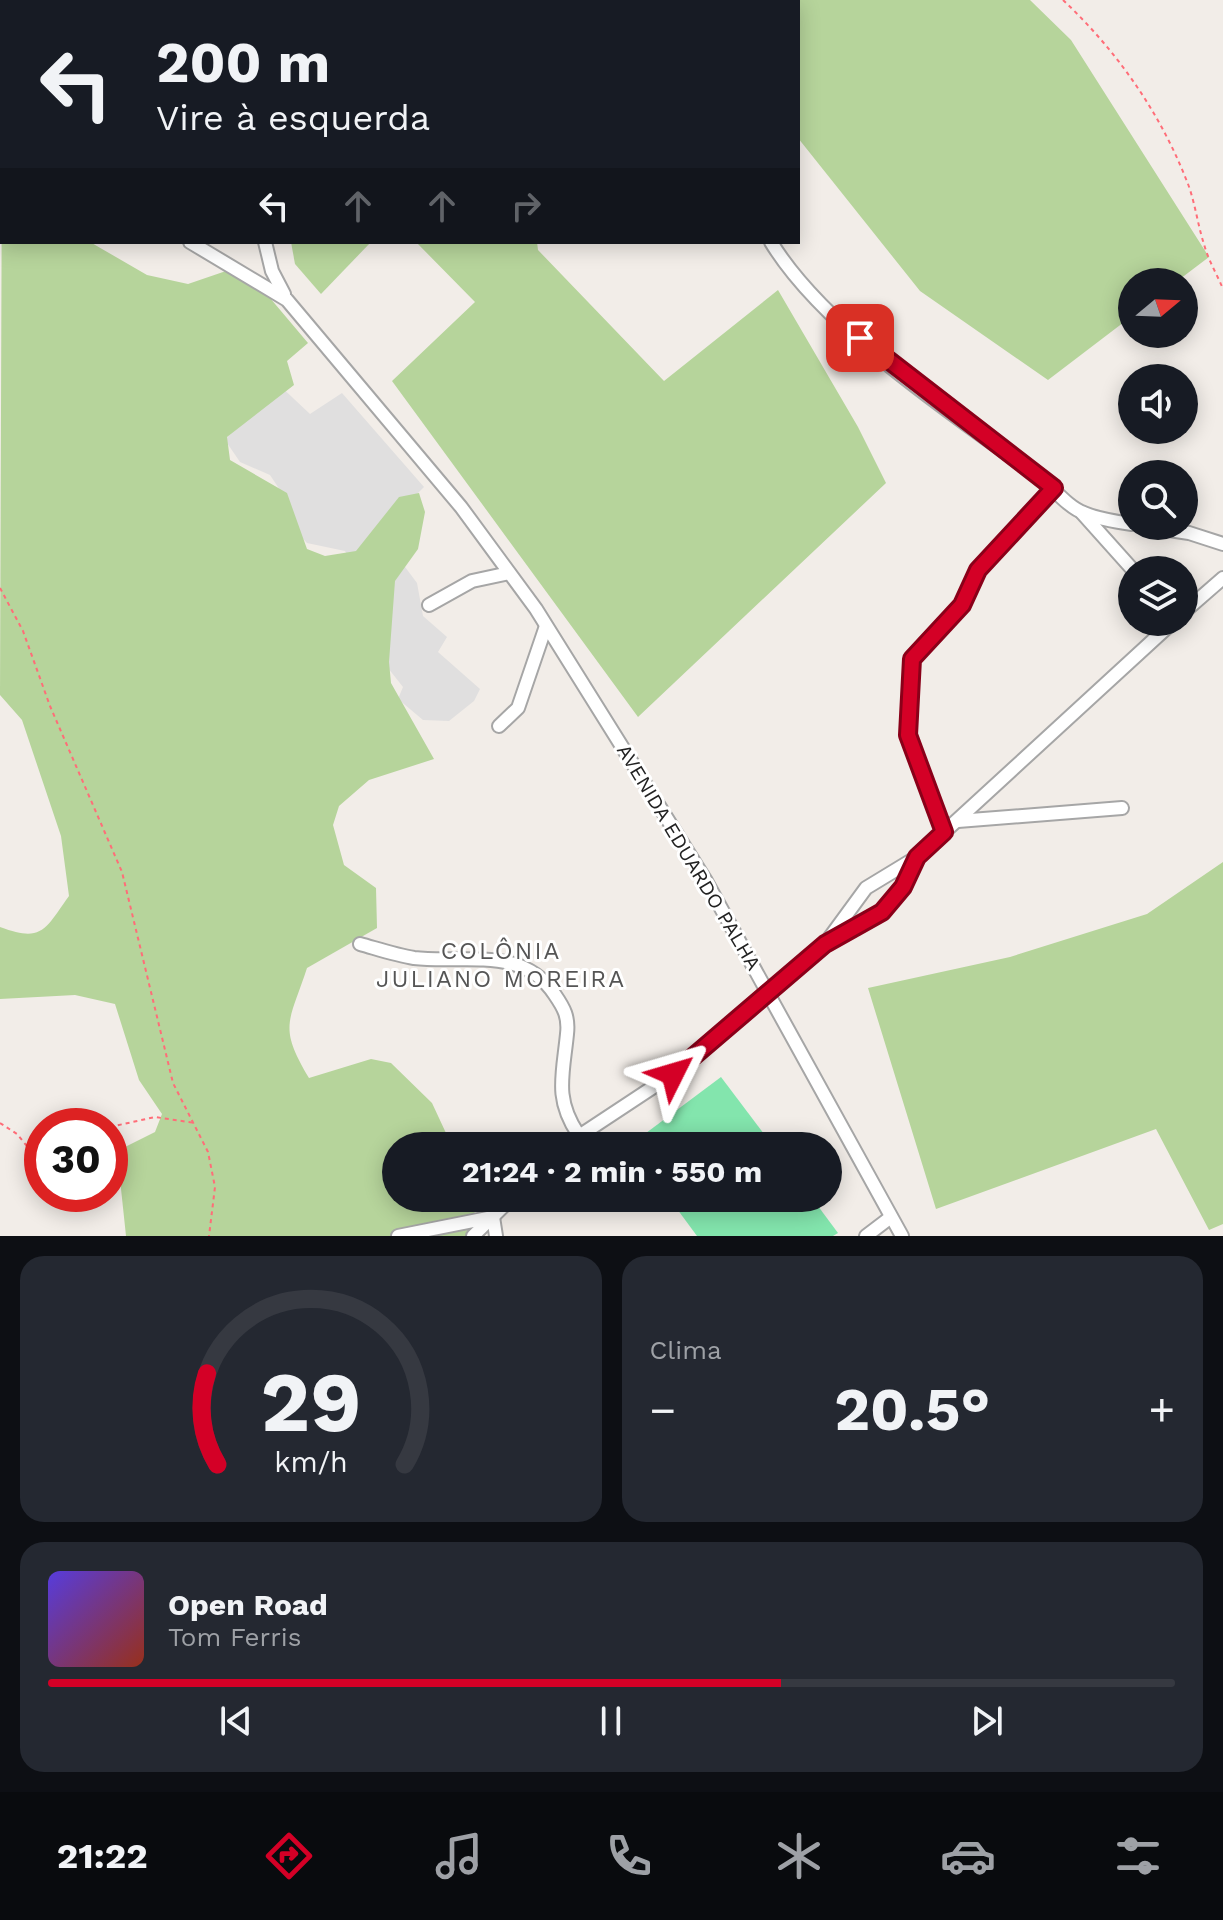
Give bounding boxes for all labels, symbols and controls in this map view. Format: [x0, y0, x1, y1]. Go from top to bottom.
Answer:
text: 200 m [156, 30, 330, 96]
icon: left [24, 32, 128, 136]
text: Vire à esquerda [156, 97, 430, 139]
icon: left [252, 184, 296, 228]
icon: ahead [336, 184, 380, 228]
icon: ahead [420, 184, 464, 228]
icon: right [504, 184, 548, 228]
north arrow [1118, 268, 1198, 348]
map controls [1118, 268, 1198, 636]
pin [826, 304, 894, 372]
icon: arrive [838, 316, 882, 360]
button: sound [1118, 364, 1198, 444]
button: search [1118, 460, 1198, 540]
button: layers [1118, 556, 1198, 636]
street label: AVENIDA EDUARDO PALHA [612, 740, 766, 974]
district label: COLÔNIA JULIANO MOREIRA [376, 937, 626, 993]
position arrow [631, 1032, 715, 1116]
speed limit sign: 30 [24, 1108, 128, 1212]
text: 21:24 · 2 min · 550 m [462, 1154, 762, 1189]
text: Clima [650, 1335, 722, 1365]
text: 29 [260, 1354, 361, 1451]
text: 20.5° [834, 1374, 990, 1445]
text: − [650, 1384, 676, 1436]
text: + [1148, 1384, 1175, 1436]
text: km/h [274, 1445, 348, 1479]
text: Open Road [168, 1587, 328, 1622]
text: Tom Ferris [168, 1622, 301, 1652]
icon: previous [214, 1699, 258, 1743]
icon: pause [589, 1699, 633, 1743]
icon: next [965, 1699, 1009, 1743]
icon: directions [261, 1828, 317, 1884]
icon: music [431, 1828, 487, 1884]
icon: phone [601, 1828, 657, 1884]
icon: climate [771, 1828, 827, 1884]
icon: car [940, 1828, 996, 1884]
icon: filters [1110, 1828, 1166, 1884]
text: 21:22 [57, 1835, 148, 1877]

